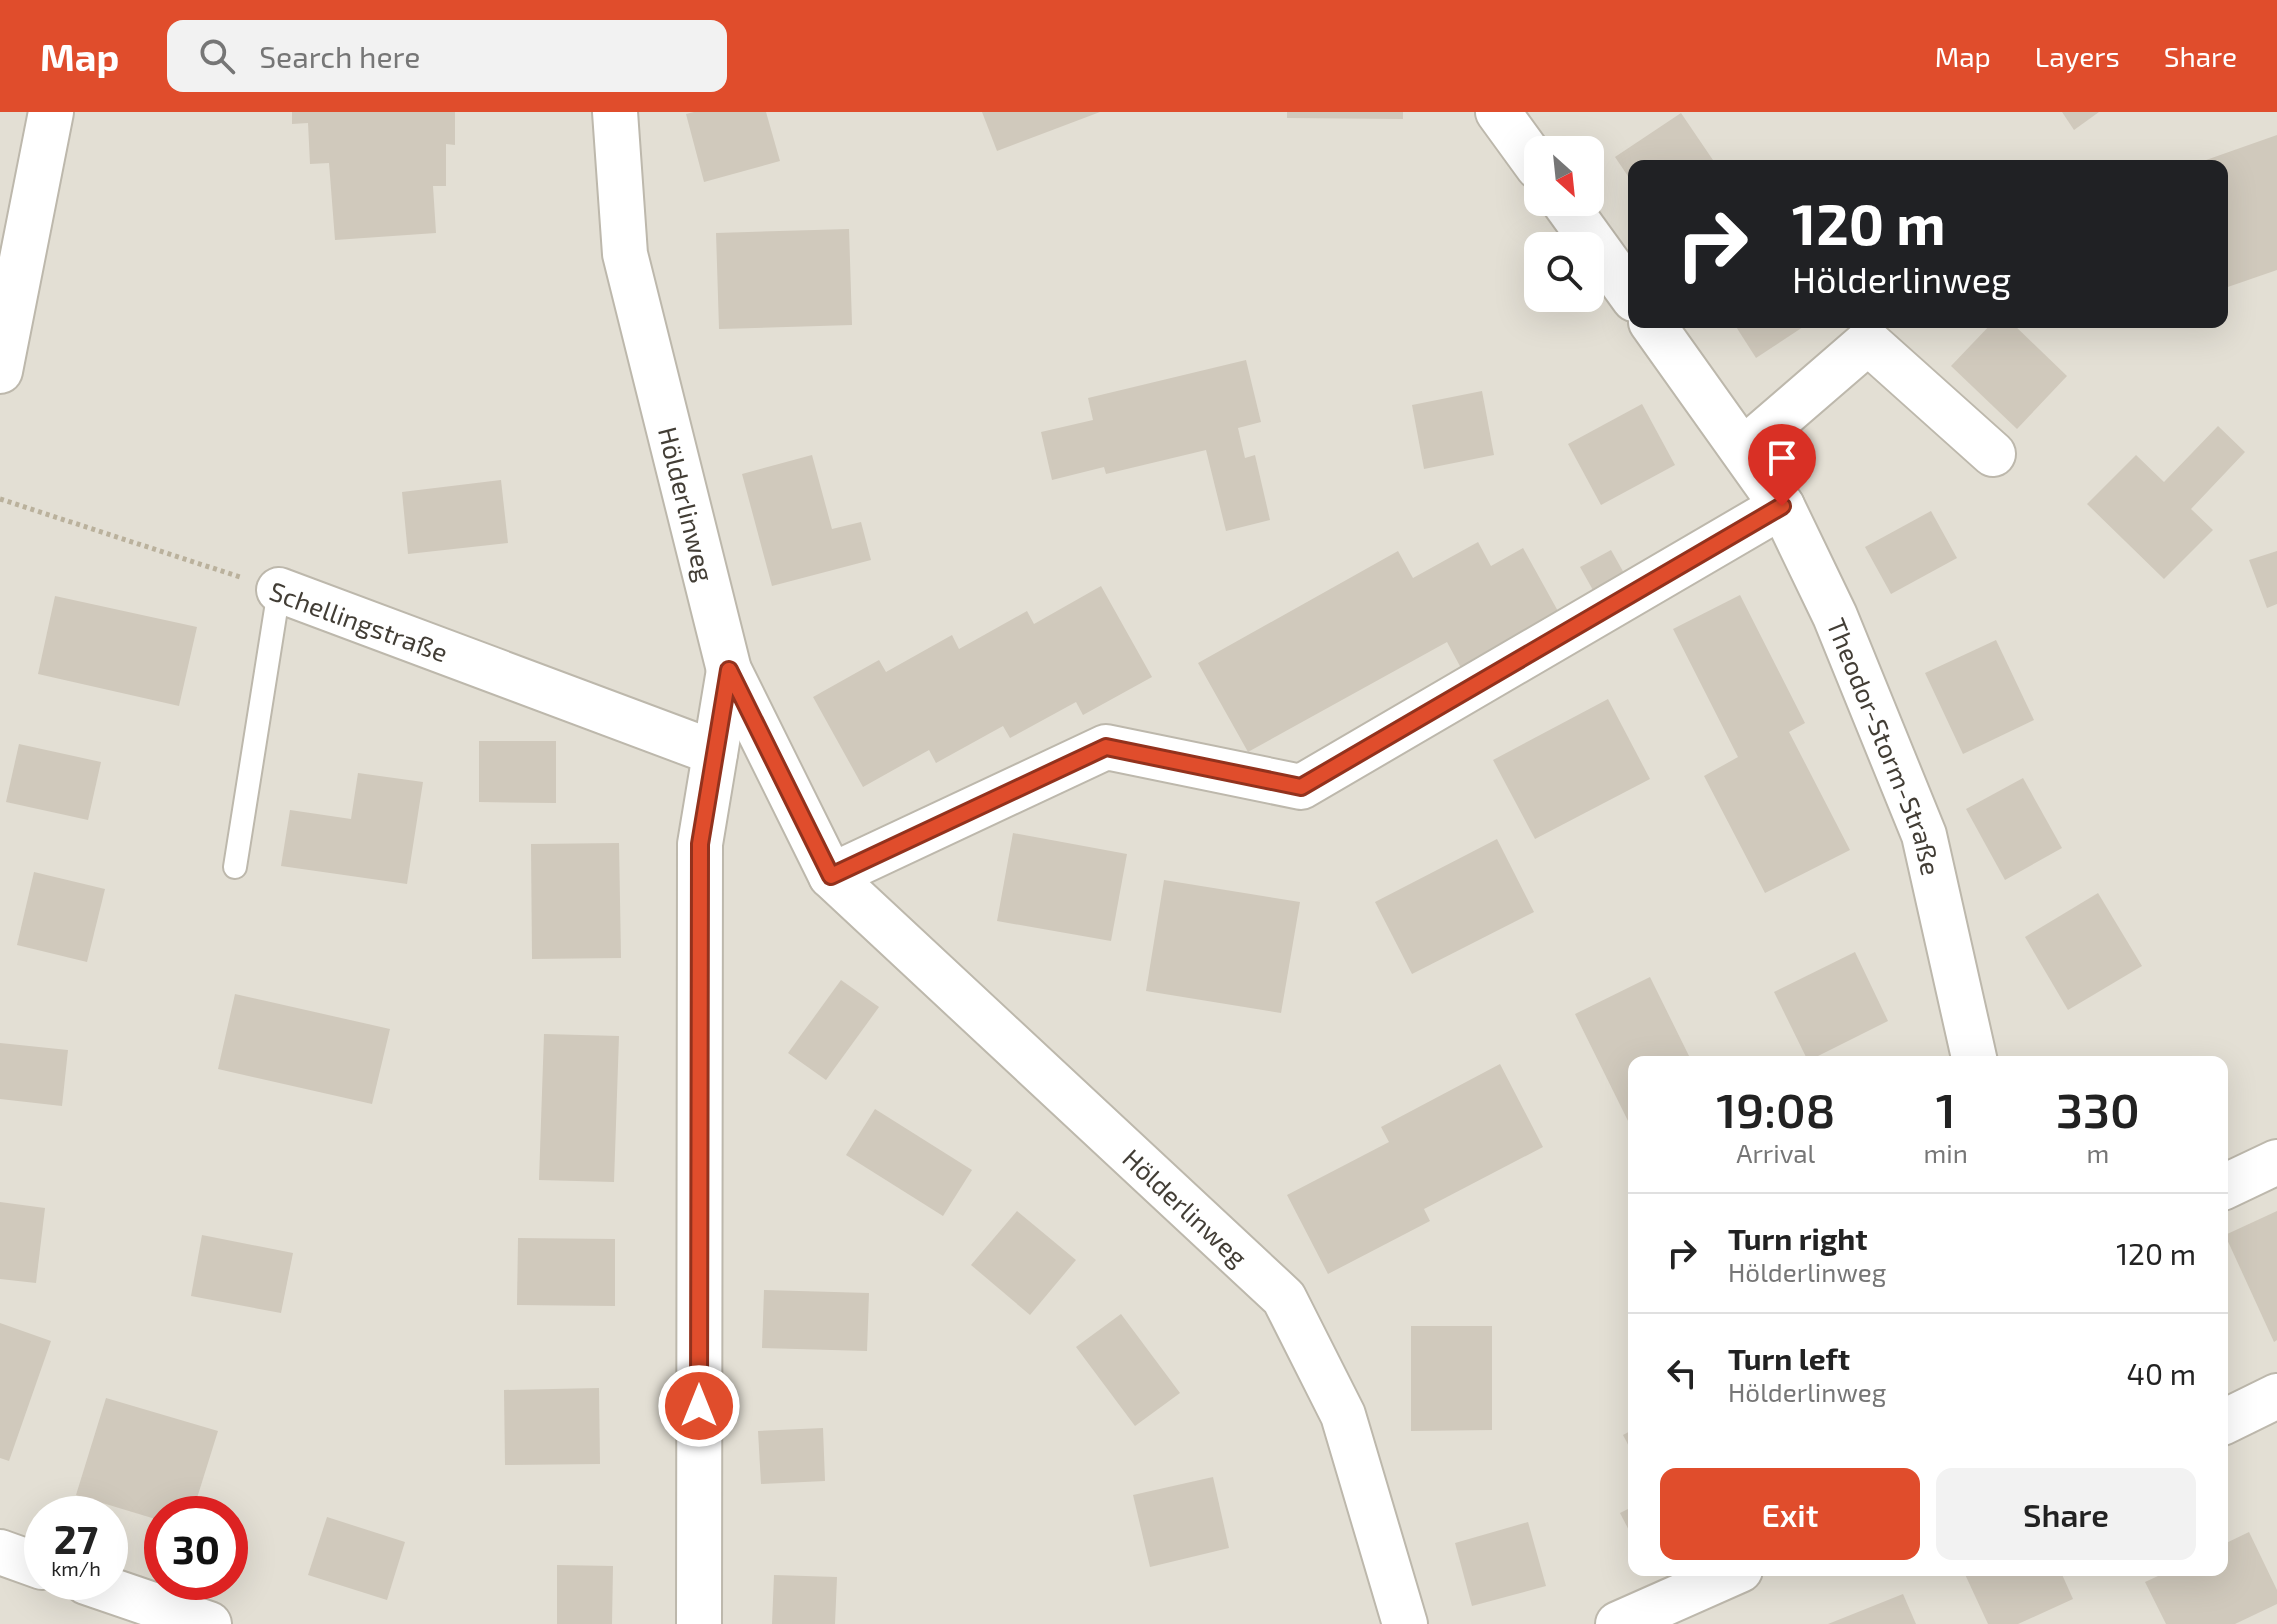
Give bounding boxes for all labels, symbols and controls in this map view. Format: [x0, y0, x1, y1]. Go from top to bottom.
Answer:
search box [167, 20, 727, 92]
text: Map [40, 33, 119, 79]
icon: search [195, 34, 239, 78]
text: Search here [259, 38, 420, 74]
text: Map [1935, 39, 1991, 73]
text: Layers [2035, 39, 2120, 73]
text: Share [2164, 39, 2237, 73]
north arrow [1524, 136, 1604, 216]
map controls [1524, 136, 1604, 312]
text: 120 m [1792, 189, 1946, 256]
icon: right [1660, 192, 1764, 296]
button: search [1524, 232, 1604, 312]
text: Hölderlinweg [1792, 257, 2011, 300]
street label: Hölderlinweg [653, 423, 722, 585]
pin [1748, 424, 1816, 506]
icon: arrive [1760, 436, 1804, 480]
street label: Schellingstraße [266, 574, 452, 668]
street label: Theodor-Storm-Straße [1822, 613, 1948, 878]
text: 19:08 [1716, 1080, 1835, 1138]
text: 1 [1936, 1080, 1956, 1138]
text: 330 [2056, 1080, 2140, 1138]
text: Arrival [1736, 1137, 1815, 1168]
text: min [1924, 1137, 1968, 1168]
text: m [2087, 1137, 2109, 1168]
street label: Hölderlinweg [1117, 1141, 1254, 1272]
text: Turn right [1728, 1220, 1868, 1256]
icon: right [1660, 1231, 1704, 1275]
text: 120 m [2116, 1235, 2196, 1271]
text: Hölderlinweg [1728, 1256, 1886, 1287]
text: Turn left [1728, 1340, 1850, 1376]
icon: left [1660, 1351, 1704, 1395]
text: 40 m [2126, 1355, 2196, 1391]
position arrow [657, 1364, 741, 1448]
text: Hölderlinweg [1728, 1376, 1886, 1407]
button: Exit [1660, 1468, 1920, 1560]
button: Share [1936, 1468, 2196, 1560]
speed limit sign: 30 [144, 1496, 248, 1600]
text: 27 [54, 1514, 98, 1562]
text: km/h [51, 1556, 101, 1580]

